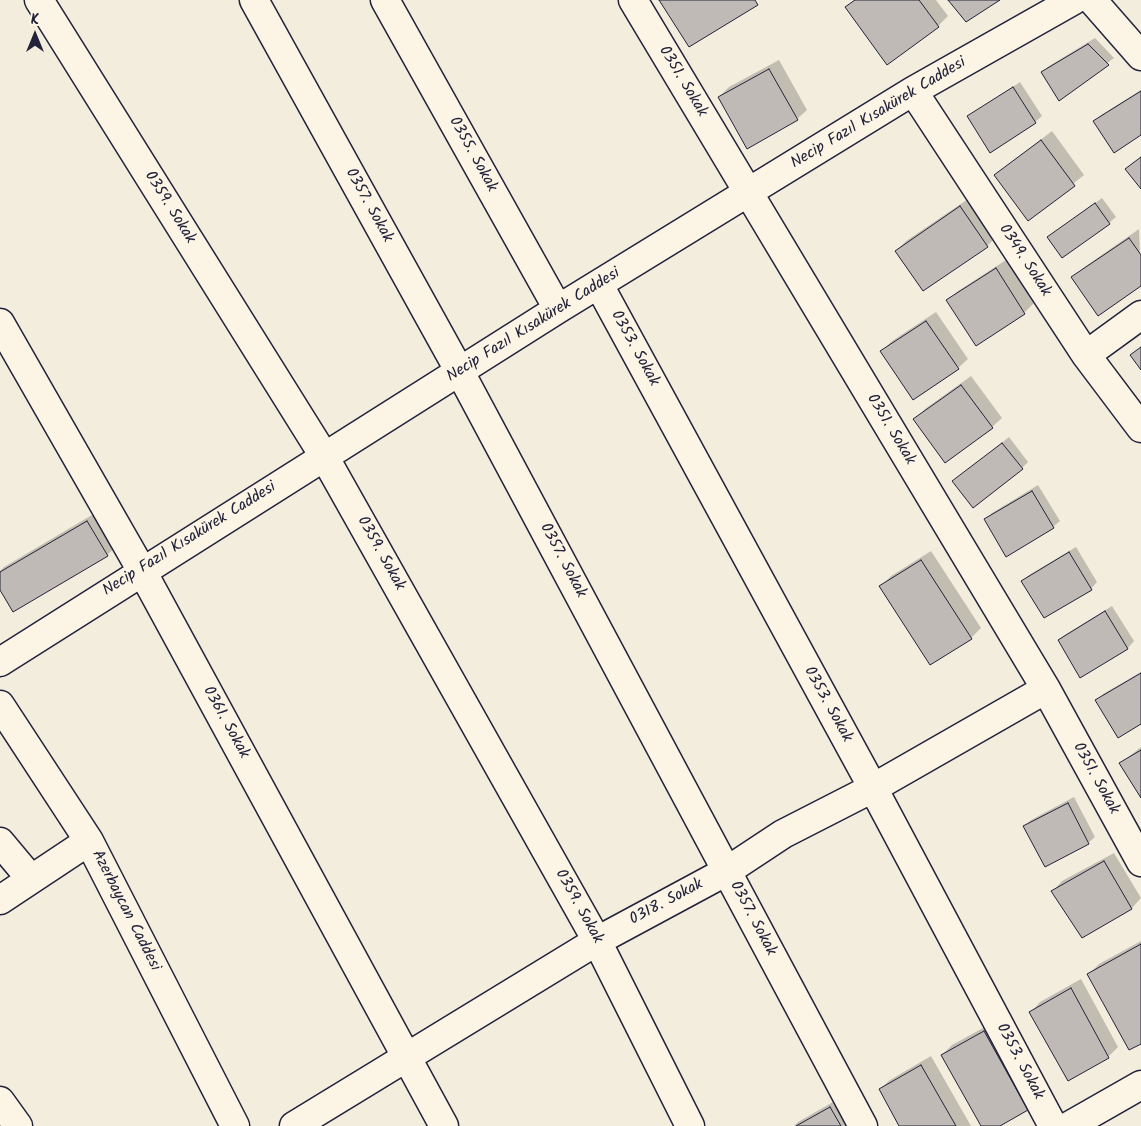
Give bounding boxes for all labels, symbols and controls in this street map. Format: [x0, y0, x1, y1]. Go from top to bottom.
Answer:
text: K [31, 9, 39, 31]
north arrow [10, 10, 60, 60]
street label: 0351. Sokak [653, 43, 711, 121]
street label: Necip Fazıl Kısakürek Caddesi [788, 54, 970, 174]
street label: 0355. Sokak [444, 114, 500, 196]
street label: 0357. Sokak [340, 166, 396, 246]
street label: 0359. Sokak [139, 168, 199, 248]
street label: 0349. Sokak [994, 221, 1054, 301]
street label: Necip Fazıl Kısakürek Caddesi [444, 265, 624, 387]
street label: 0353. Sokak [605, 308, 663, 390]
street label: 0351. Sokak [861, 391, 919, 469]
street label: Necip Fazıl Kısakürek Caddesi [100, 479, 280, 601]
street label: 0359. Sokak [352, 513, 408, 595]
street label: 0357. Sokak [534, 520, 590, 602]
street label: 0353. Sokak [798, 664, 856, 746]
street label: 0361. Sokak [197, 684, 253, 762]
street label: 0351. Sokak [1067, 740, 1123, 818]
street label: Azerbaycan Caddesi [86, 847, 164, 975]
street label: 0359. Sokak [550, 866, 606, 948]
street label: 0318. Sokak [627, 876, 707, 930]
street label: 0357. Sokak [724, 878, 780, 960]
street label: 0353. Sokak [991, 1021, 1047, 1103]

